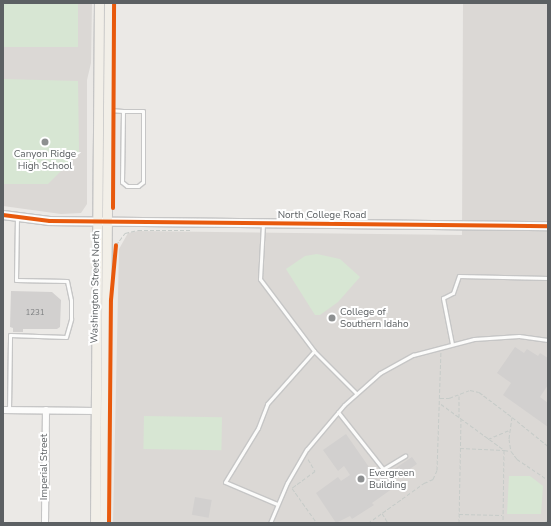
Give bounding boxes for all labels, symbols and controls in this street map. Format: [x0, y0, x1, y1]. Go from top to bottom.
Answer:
marker: Canyon Ridge High School [40, 137, 50, 147]
place label: Canyon Ridge High School [14, 148, 76, 172]
street label: North College Road [278, 210, 366, 222]
street label: Washington Street North [89, 230, 103, 344]
place label: College of Southern Idaho [340, 306, 409, 330]
house number: 1231 [25, 308, 45, 318]
marker: College of Southern Idaho [327, 313, 337, 323]
street label: Imperial Street [39, 434, 51, 500]
place label: Evergreen Building [369, 467, 414, 490]
marker: Evergreen Building [356, 474, 366, 484]

